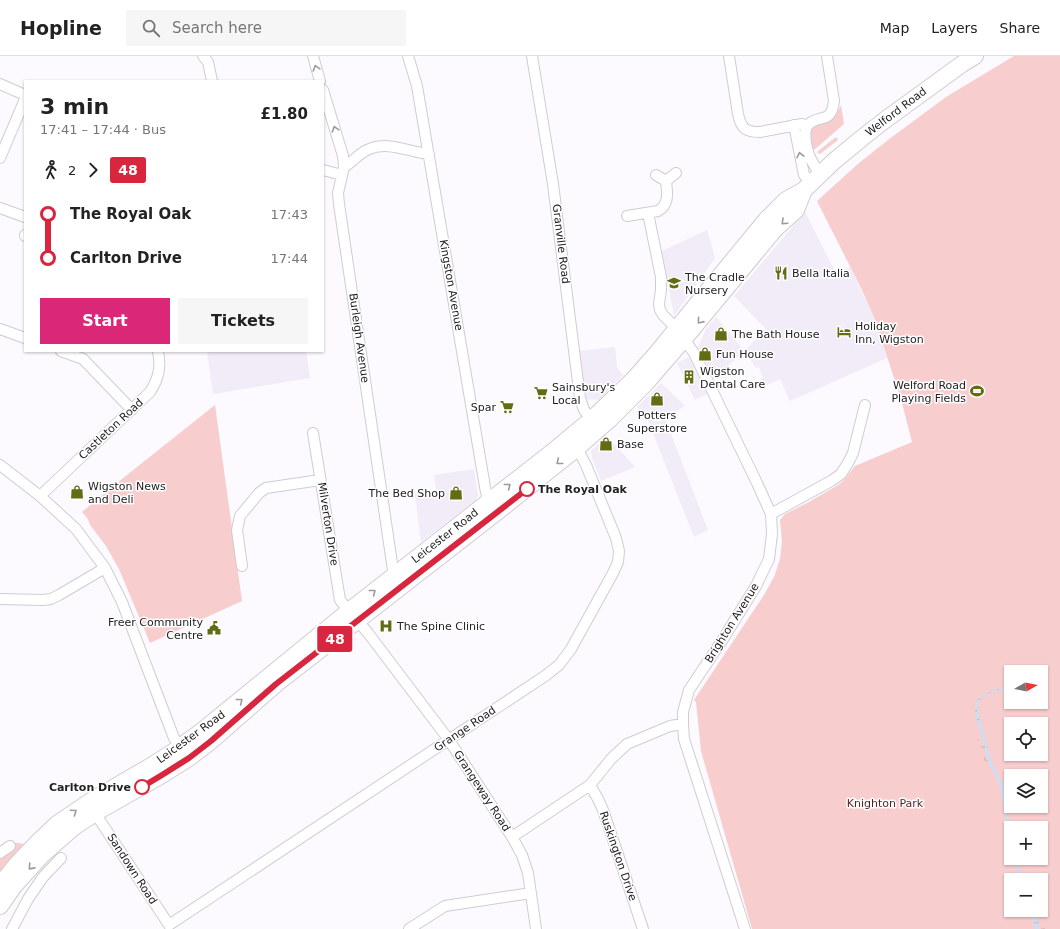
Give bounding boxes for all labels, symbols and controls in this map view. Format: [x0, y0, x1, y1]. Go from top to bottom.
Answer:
search box [126, 10, 406, 46]
text: Hopline [20, 17, 102, 39]
icon: search [140, 17, 162, 39]
text: Search here [172, 19, 262, 37]
text: Map [880, 20, 909, 36]
text: Layers [931, 20, 978, 36]
text: Share [1000, 20, 1040, 36]
one-way arrow [312, 65, 321, 72]
street label: Welford Road [863, 85, 929, 139]
text: 3 min [40, 94, 109, 119]
text: £1.80 [261, 105, 308, 123]
text: 17:41 – 17:44 · Bus [40, 122, 166, 137]
one-way arrow [331, 126, 340, 133]
one-way arrow [796, 152, 804, 159]
icon: walk [40, 159, 62, 181]
icon: forward [82, 159, 104, 181]
text: 48 [118, 162, 138, 178]
text: 2 [68, 163, 76, 178]
street label: Granville Road [550, 203, 572, 285]
text: The Royal Oak [70, 205, 191, 223]
text: 17:43 [271, 207, 308, 222]
one-way arrow [781, 217, 789, 224]
street label: Kingston Avenue [437, 238, 465, 332]
text: Carlton Drive [70, 249, 182, 267]
text: 17:44 [271, 251, 308, 266]
restaurant icon: Bella Italia [773, 265, 789, 281]
place label: Bella Italia [792, 267, 850, 280]
place label: The Cradle Nursery [684, 271, 745, 297]
school or university icon: The Cradle Nursery [666, 275, 682, 291]
street label: Burleigh Avenue [346, 292, 372, 384]
button: Start [40, 298, 170, 344]
button: Tickets [178, 298, 308, 344]
one-way arrow [697, 316, 704, 323]
place label: Holiday Inn, Wigston [855, 320, 924, 346]
hotel icon: Holiday Inn, Wigston [836, 324, 852, 340]
shop icon: The Bath House [713, 326, 729, 342]
place label: The Bath House [731, 328, 820, 341]
shop icon: Fun House [697, 346, 713, 362]
place label: Fun House [716, 348, 774, 361]
place label: Wigston Dental Care [700, 365, 766, 391]
building icon: Wigston Dental Care [681, 369, 697, 385]
place label: Welford Road Playing Fields [891, 379, 966, 405]
place label: Sainsbury's Local [552, 381, 615, 407]
sports icon: Welford Road Playing Fields [969, 383, 985, 399]
supermarket icon: Sainsbury's Local [533, 385, 549, 401]
shop icon: Potters Superstore [649, 391, 665, 407]
street label: Castleton Road [76, 396, 146, 462]
supermarket icon: Spar [499, 399, 515, 415]
place label: Spar [471, 401, 496, 414]
place label: Potters Superstore [627, 409, 687, 435]
shop icon: Base [598, 436, 614, 452]
place label: Base [617, 438, 644, 451]
one-way arrow [557, 458, 564, 465]
place label: Wigston News and Deli [88, 480, 166, 506]
street label: Milverton Drive [315, 481, 341, 567]
marker: The Royal Oak [519, 481, 535, 497]
one-way arrow [504, 483, 511, 490]
place label: The Royal Oak [538, 483, 628, 496]
shop icon: Wigston News and Deli [69, 484, 85, 500]
shop icon: The Bed Shop [448, 485, 464, 501]
place label: The Bed Shop [368, 487, 445, 500]
street label: Leicester Road [409, 506, 481, 566]
street label: Brighton Avenue [702, 581, 762, 665]
one-way arrow [369, 590, 376, 597]
place label: Freer Community Centre [108, 616, 203, 642]
hospital icon: The Spine Clinic [378, 618, 394, 634]
public building icon: Freer Community Centre [206, 620, 222, 636]
place label: The Spine Clinic [396, 620, 485, 633]
line badge: 48 [317, 626, 353, 652]
text: 48 [325, 631, 345, 647]
north arrow [1004, 665, 1048, 709]
map controls [1004, 665, 1048, 917]
one-way arrow [235, 698, 242, 705]
street label: Grange Road [432, 704, 498, 754]
street label: Leicester Road [154, 708, 228, 766]
button: locate [1004, 717, 1048, 761]
street label: Grangeway Road [451, 748, 513, 834]
button: layers [1004, 769, 1048, 813]
marker: Carlton Drive [134, 779, 150, 795]
place label: Carlton Drive [49, 781, 131, 794]
park label: Knighton Park [847, 797, 924, 810]
one-way arrow [70, 809, 77, 817]
street label: Ruskington Drive [597, 809, 640, 903]
button: + [1004, 821, 1048, 865]
street label: Sandown Road [104, 831, 160, 907]
one-way arrow [29, 862, 36, 869]
button: − [1004, 873, 1048, 917]

